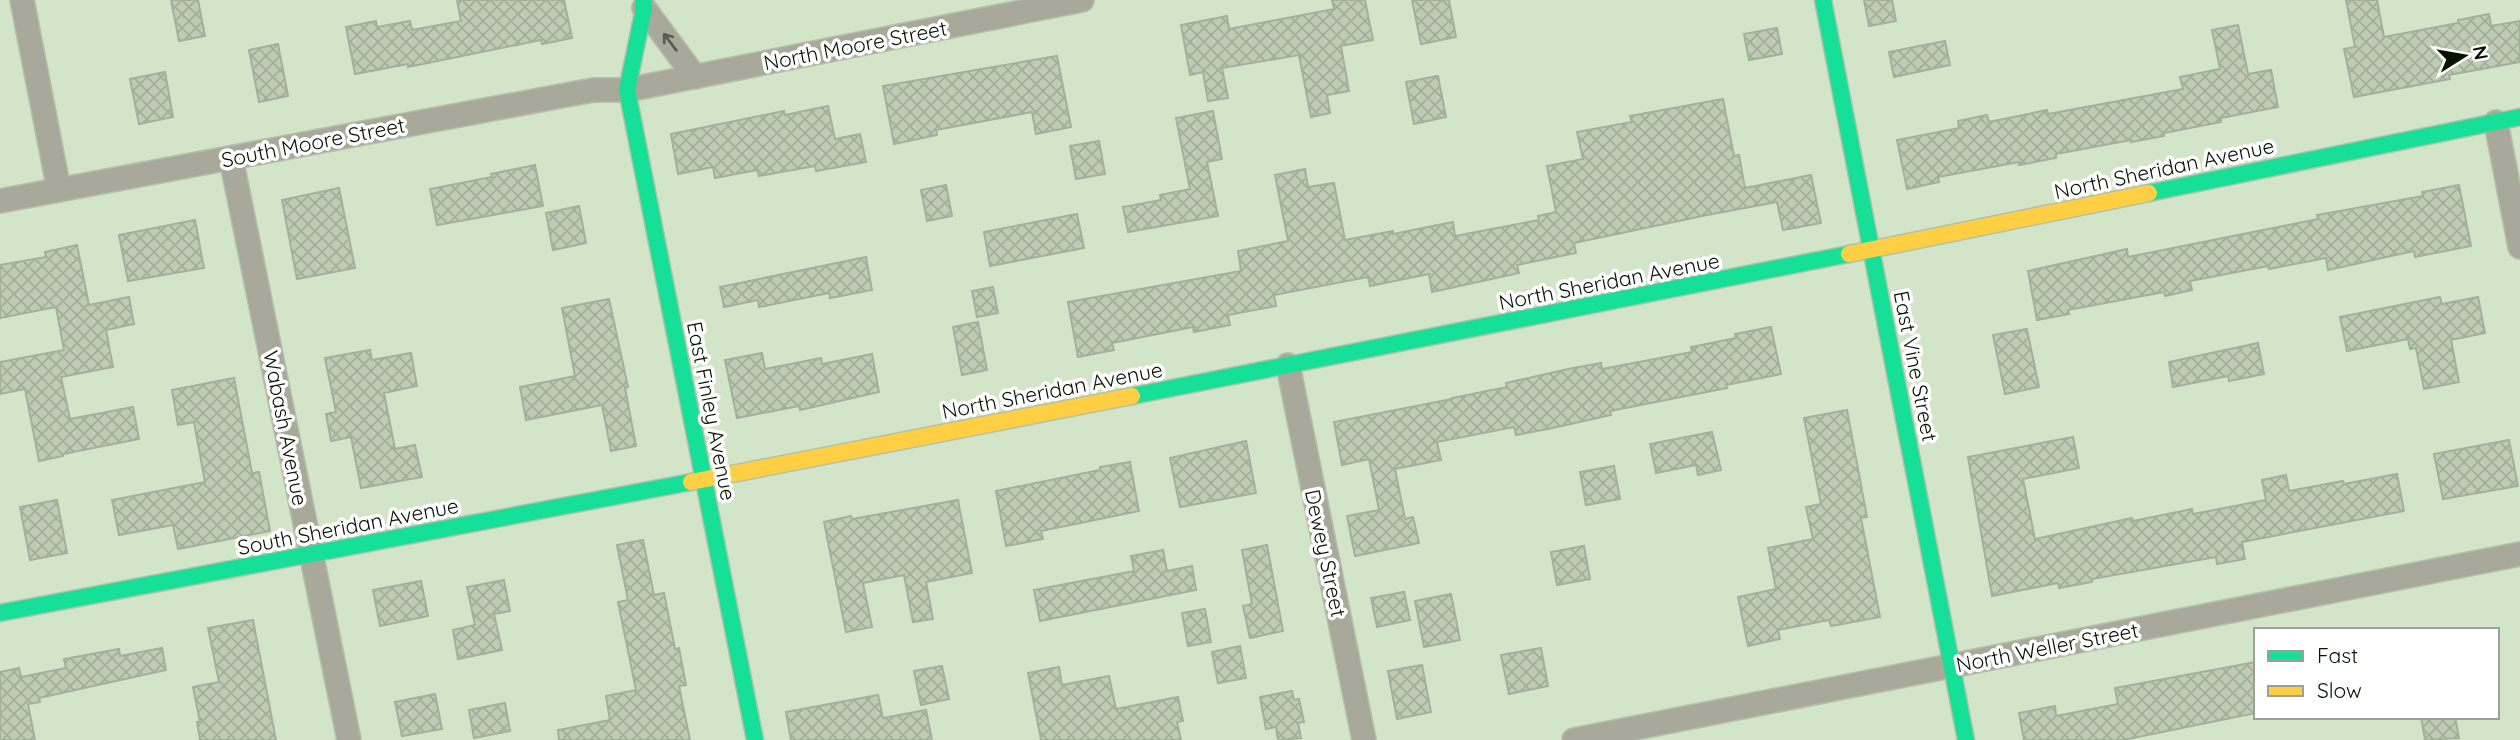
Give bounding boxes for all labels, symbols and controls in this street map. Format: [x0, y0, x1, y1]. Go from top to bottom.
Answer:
street label: North Moore Street [761, 14, 949, 76]
north arrow [2429, 21, 2499, 91]
one-way arrow [662, 34, 677, 52]
text: N [2468, 44, 2494, 62]
street label: South Moore Street [219, 111, 407, 173]
street label: North Sheridan Avenue [2052, 132, 2276, 204]
street label: North Sheridan Avenue [1497, 247, 1721, 315]
street label: East Vine Street [1889, 288, 1943, 444]
street label: East Finley Avenue [682, 319, 742, 503]
street label: Wabash Avenue [258, 348, 314, 508]
street label: North Sheridan Avenue [940, 356, 1164, 424]
street label: Dewey Street [1300, 487, 1352, 619]
street label: South Sheridan Avenue [235, 492, 461, 560]
street label: North Weller Street [1954, 617, 2140, 677]
legend [2254, 628, 2499, 719]
text: Fast [2317, 642, 2358, 668]
text: Slow [2317, 677, 2362, 703]

